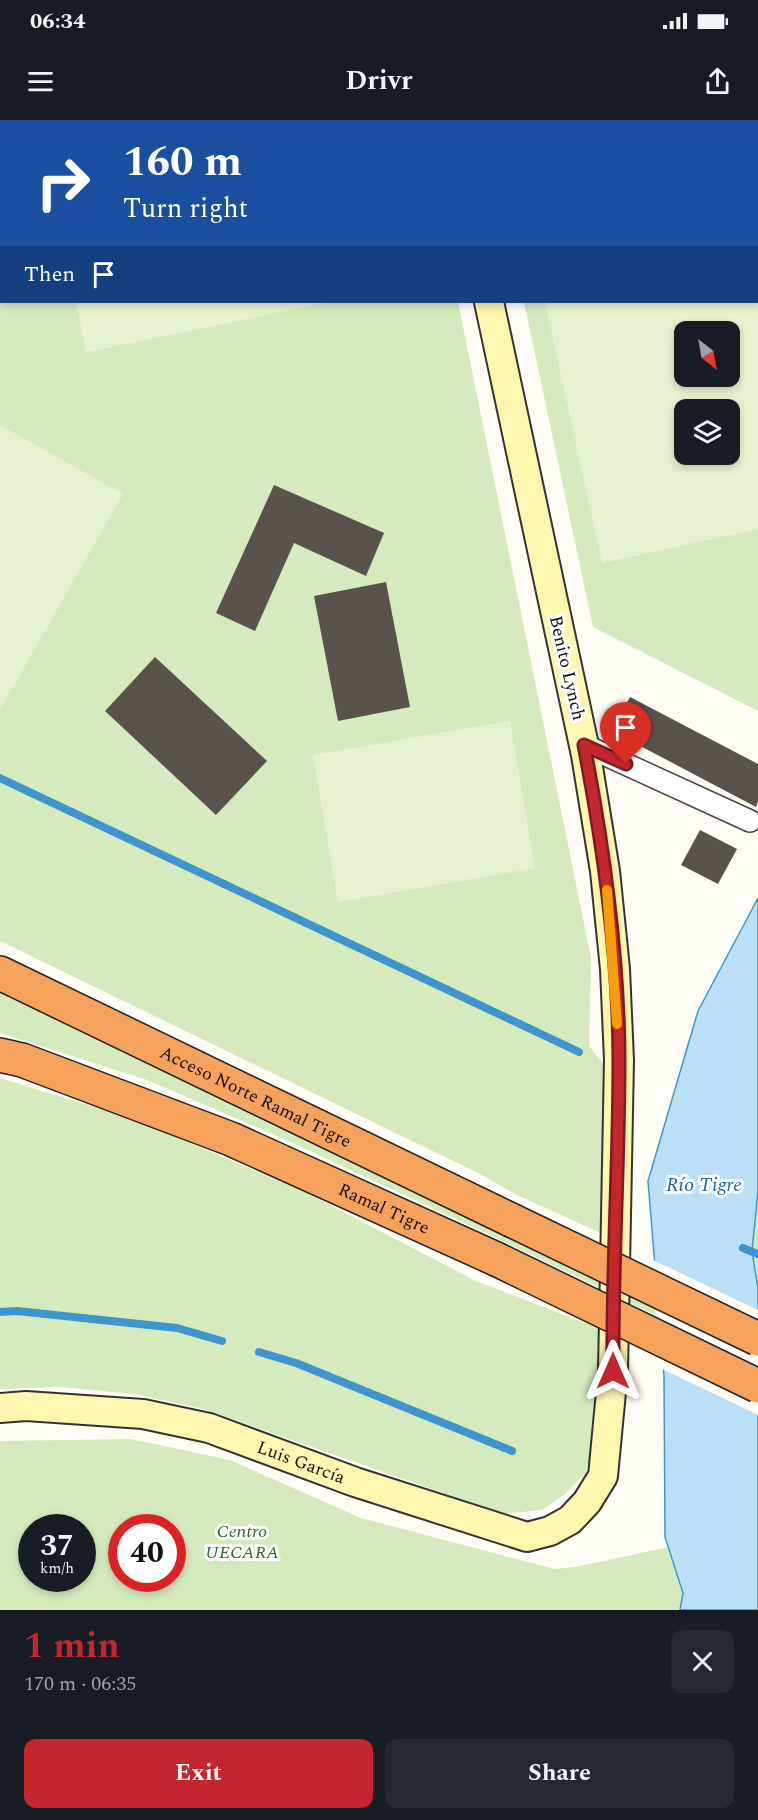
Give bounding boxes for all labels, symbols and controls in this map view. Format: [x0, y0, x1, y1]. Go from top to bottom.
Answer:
text: 06:34 [30, 5, 85, 38]
text: Drivr [346, 60, 412, 102]
icon: menu [24, 65, 57, 98]
icon: share [701, 65, 734, 98]
text: 160 m [123, 131, 242, 194]
icon: right [24, 144, 102, 222]
text: Turn right [123, 188, 248, 230]
text: Then [24, 258, 75, 291]
icon: arrive [87, 258, 120, 291]
north arrow [674, 321, 740, 387]
map controls [674, 321, 740, 465]
button: layers [674, 399, 740, 465]
street label: Benito Lynch [542, 613, 592, 723]
pin [600, 702, 651, 764]
icon: arrive [609, 711, 642, 744]
street label: Acceso Norte Ramal Tigre [155, 1039, 356, 1154]
water label: Río Tigre [666, 1170, 742, 1200]
street label: Ramal Tigre [334, 1176, 434, 1241]
position arrow [581, 1339, 645, 1403]
street label: Luis García [253, 1433, 349, 1491]
speed limit sign: 40 [108, 1514, 186, 1592]
park label: Centro UECARA [205, 1518, 279, 1566]
text: 37 [40, 1523, 74, 1569]
text: km/h [40, 1557, 74, 1580]
text: 1 min [24, 1619, 120, 1674]
button: close [671, 1630, 734, 1693]
text: 170 m · 06:35 [24, 1669, 136, 1699]
button: Exit [24, 1739, 373, 1808]
button: Share [385, 1739, 734, 1808]

